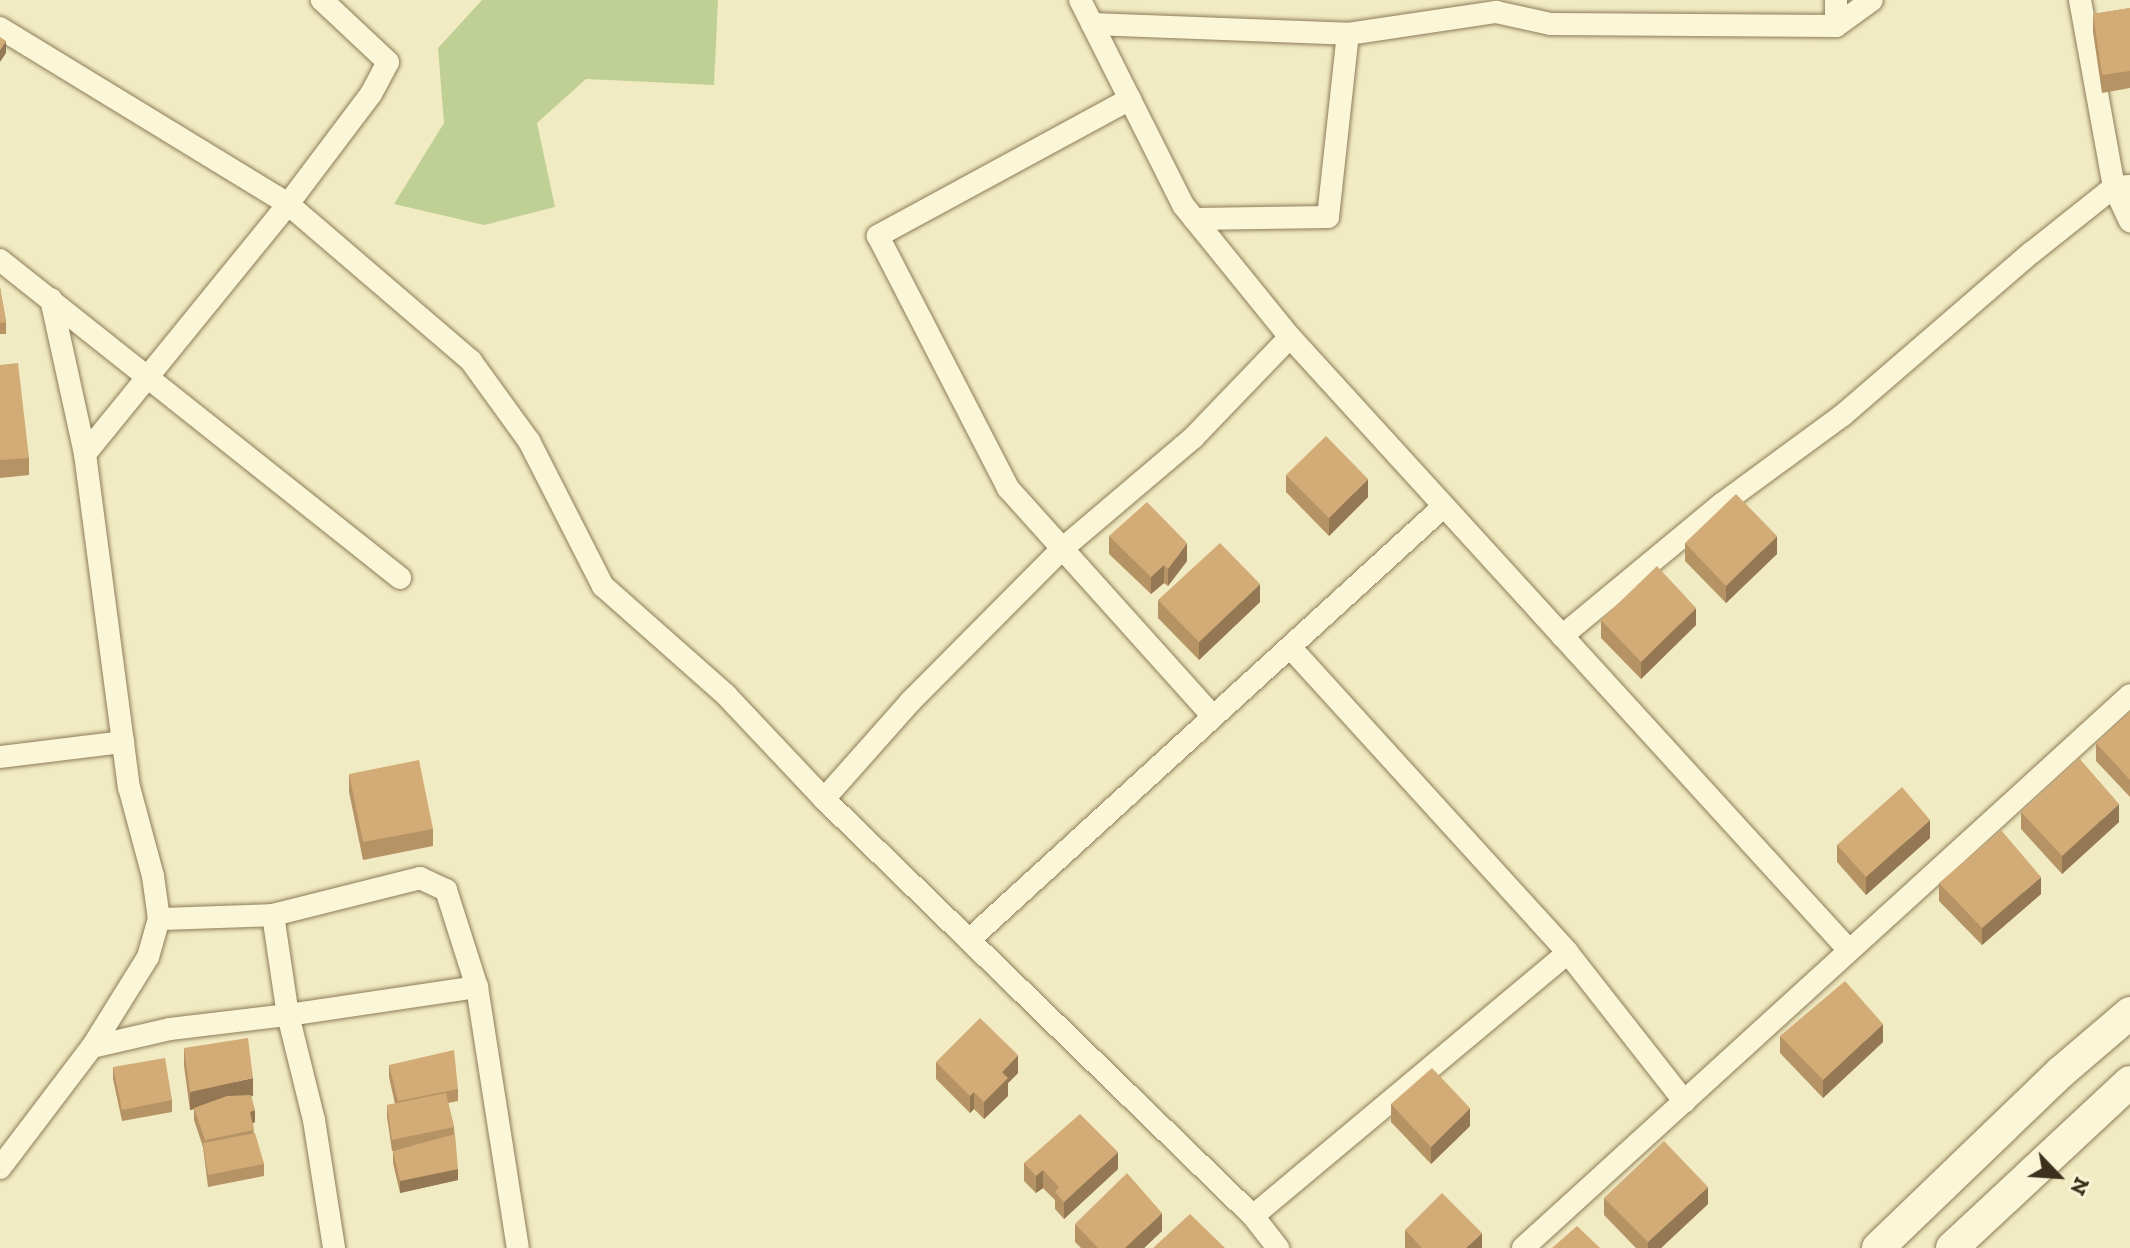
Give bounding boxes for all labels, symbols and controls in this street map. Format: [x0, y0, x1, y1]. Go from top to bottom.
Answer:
north arrow [2018, 1136, 2098, 1216]
text: N [2064, 1173, 2096, 1200]

